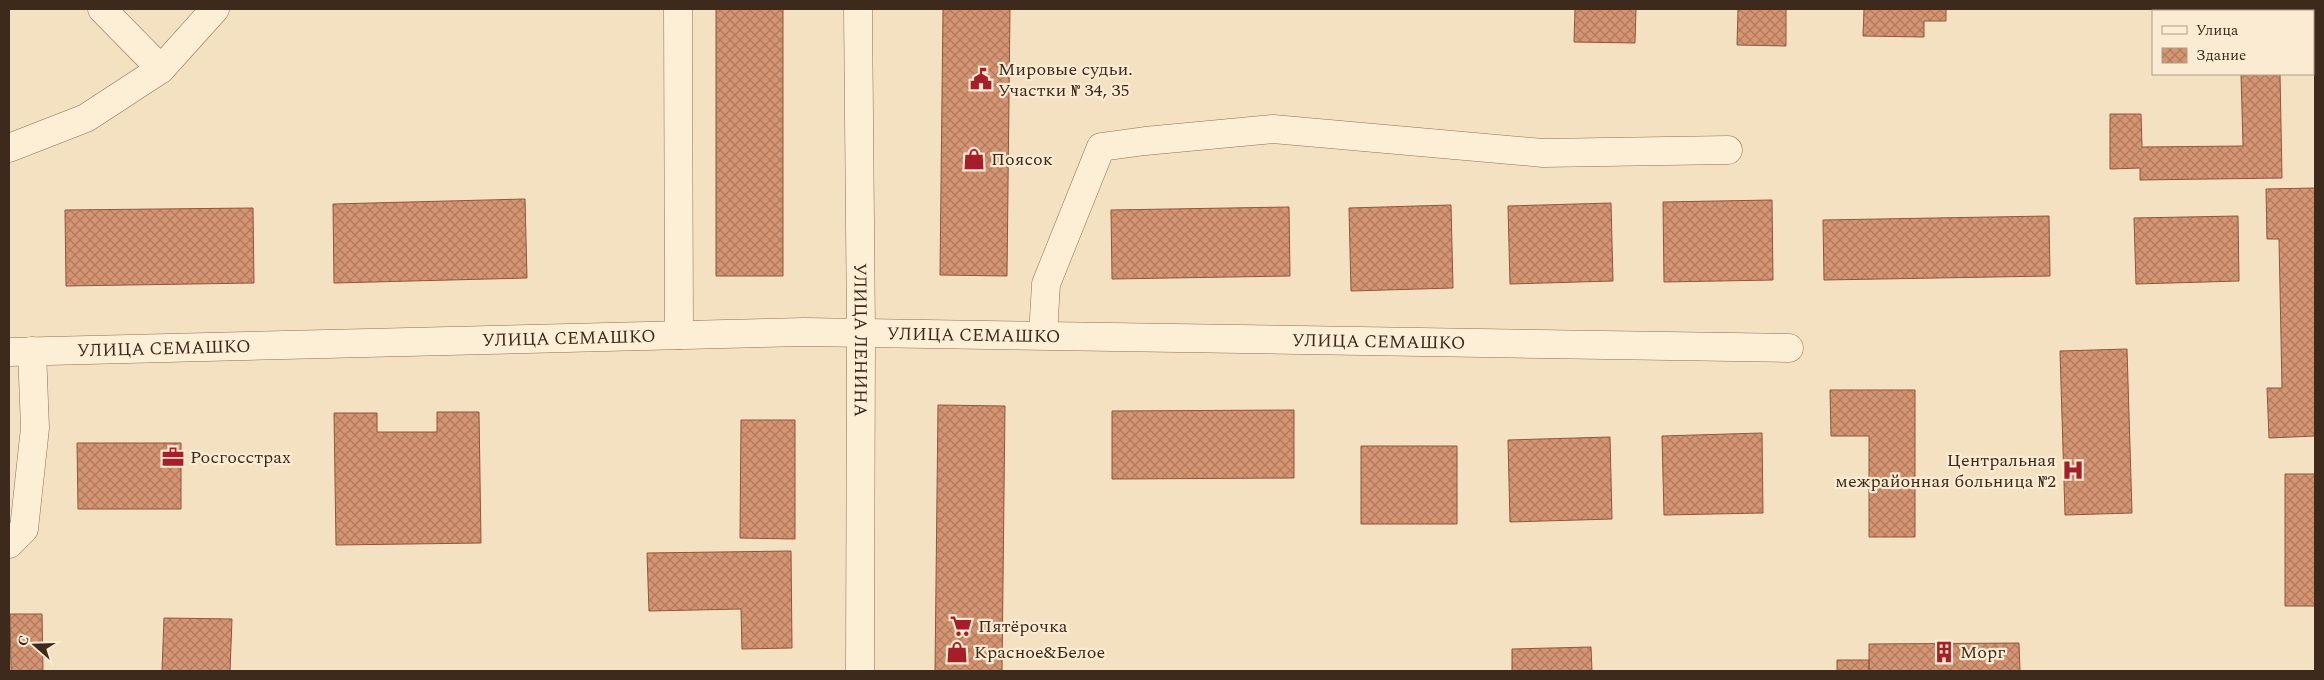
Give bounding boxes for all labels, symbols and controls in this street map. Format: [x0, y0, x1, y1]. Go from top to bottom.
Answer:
legend [2152, 10, 2314, 75]
text: Улица [2196, 19, 2239, 42]
text: Здание [2196, 44, 2246, 67]
place label: Мировые судьи. Участки № 34, 35 [998, 56, 1133, 104]
public building icon: Мировые судьи. Участки № 34, 35 [968, 66, 994, 92]
shop icon: Поясок [961, 146, 987, 172]
place label: Поясок [991, 146, 1053, 173]
street label: УЛИЦА ЛЕНИНА [847, 263, 875, 417]
street label: УЛИЦА СЕМАШКО [887, 320, 1061, 350]
street label: УЛИЦА СЕМАШКО [482, 322, 656, 354]
street label: УЛИЦА СЕМАШКО [1292, 326, 1466, 356]
street label: УЛИЦА СЕМАШКО [77, 332, 251, 364]
office icon: Росгосстрах [160, 444, 186, 470]
place label: Росгосстрах [190, 444, 291, 471]
place label: Центральная межрайонная больница №2 [1835, 447, 2056, 495]
hospital icon: Центральная межрайонная больница №2 [2060, 457, 2086, 483]
supermarket icon: Пятёрочка [948, 613, 974, 639]
place label: Пятёрочка [978, 613, 1068, 640]
north arrow [10, 620, 60, 670]
text: С [12, 632, 35, 649]
shop icon: Красное&Белое [944, 639, 970, 665]
place label: Красное&Белое [974, 639, 1105, 666]
building icon: Морг [1931, 639, 1957, 665]
place label: Морг [1960, 639, 2005, 666]

